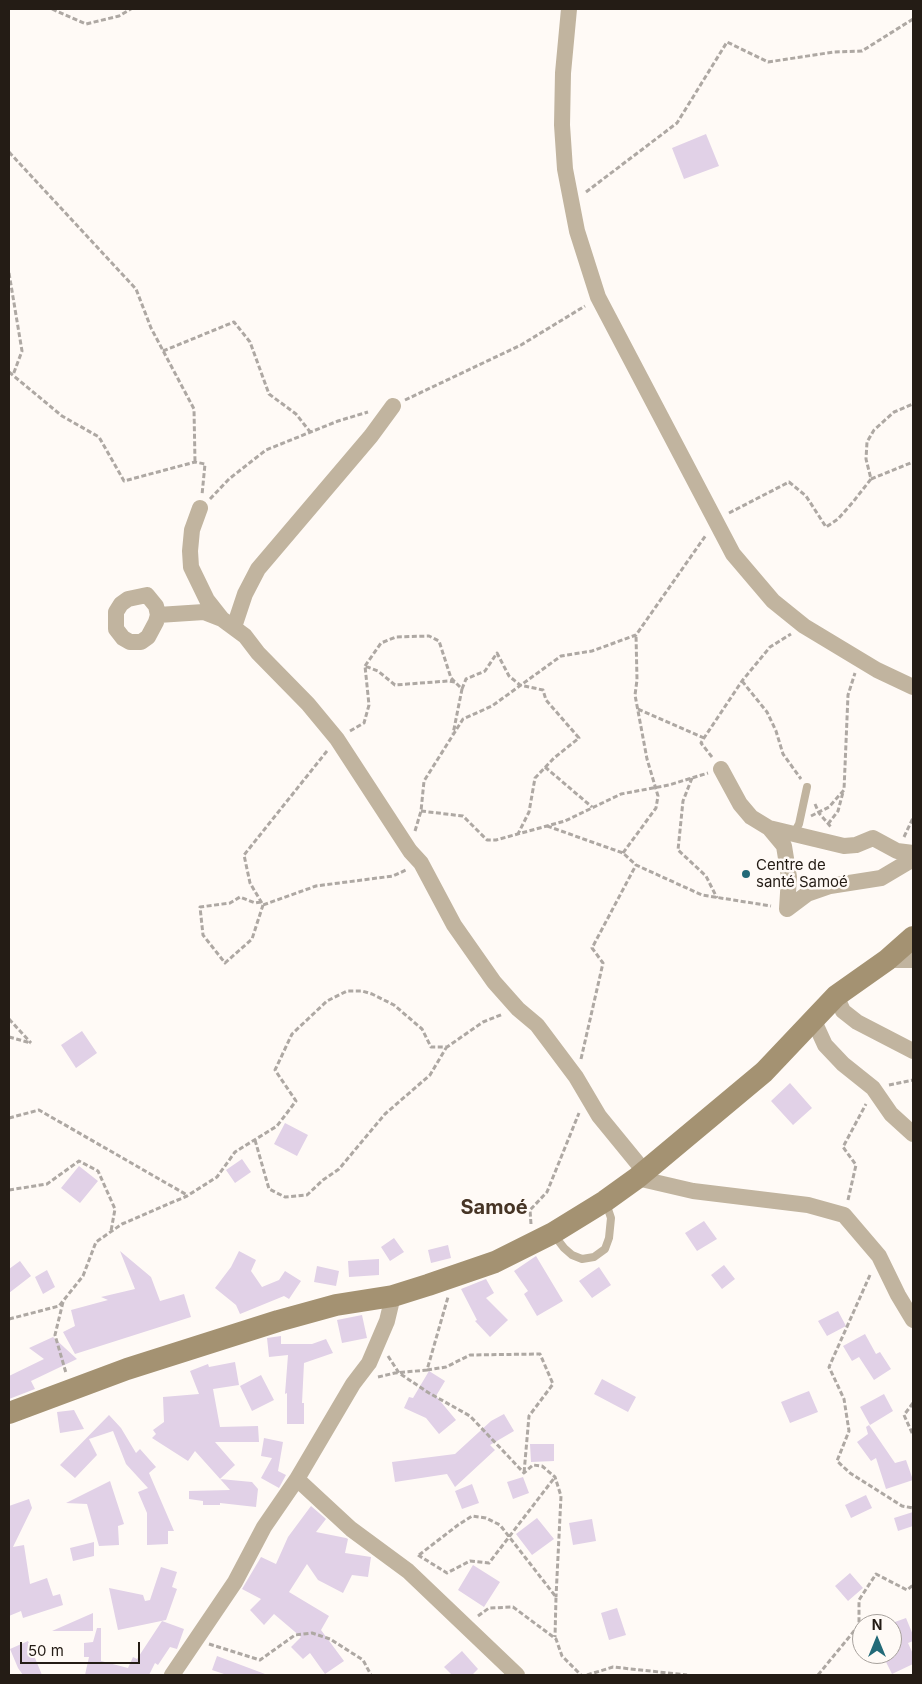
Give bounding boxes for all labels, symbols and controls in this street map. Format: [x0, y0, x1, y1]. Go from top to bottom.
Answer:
place label: Centre de santé Samoé [756, 856, 848, 891]
marker: Centre de santé Samoé [740, 868, 752, 880]
district label: Samoé [460, 1196, 528, 1220]
north arrow [852, 1614, 902, 1664]
text: N [872, 1616, 882, 1633]
scale bar [22, 1632, 142, 1664]
text: 50 m [28, 1641, 64, 1660]

